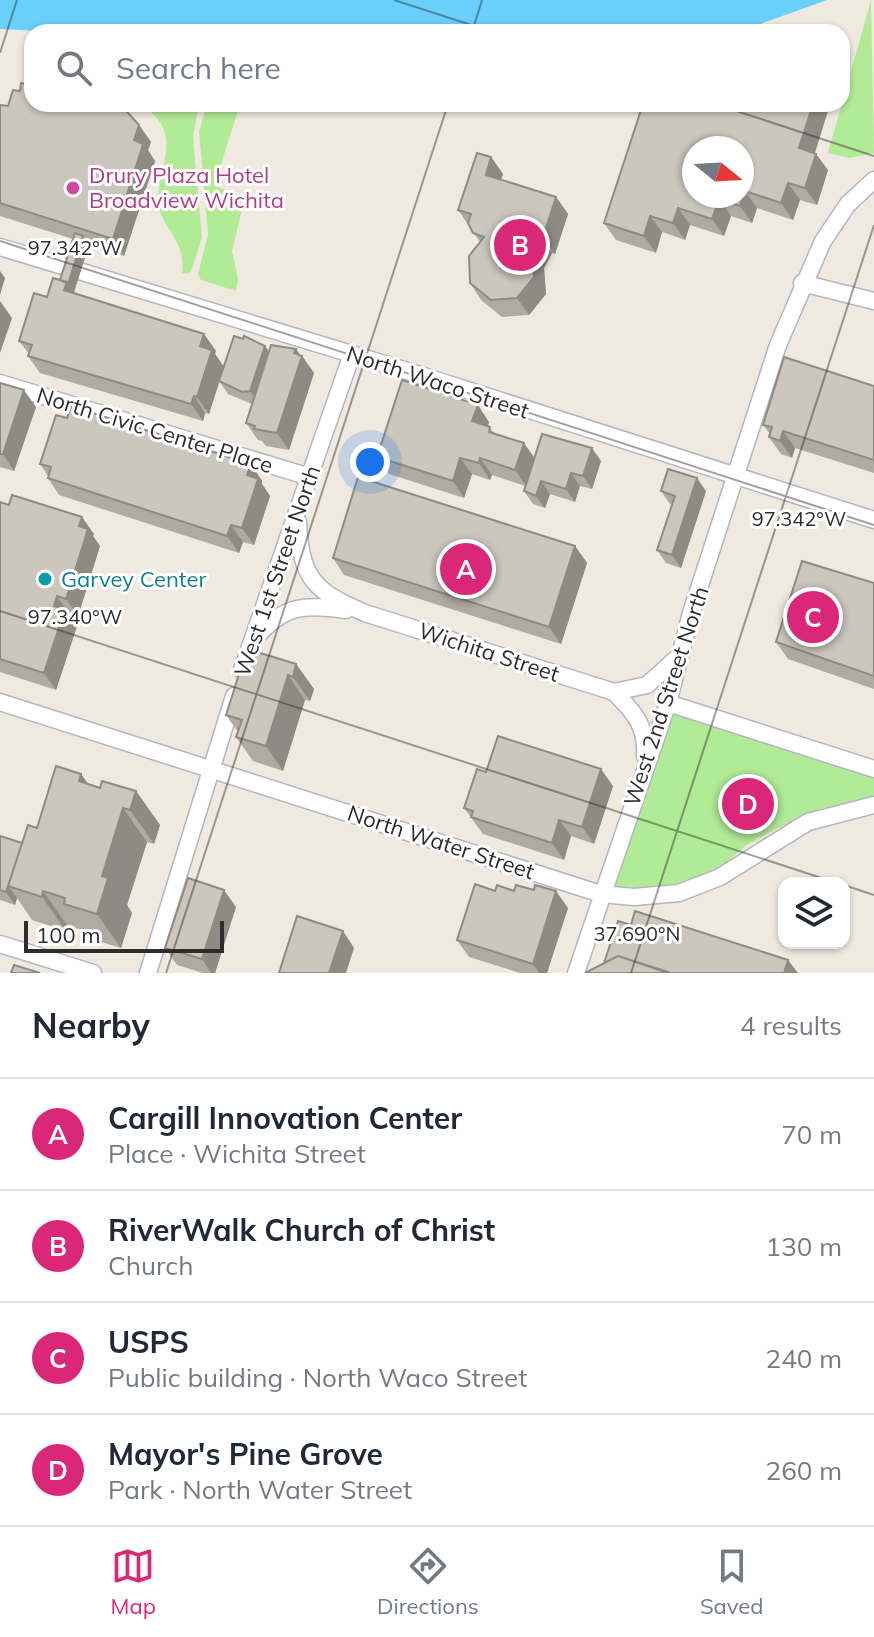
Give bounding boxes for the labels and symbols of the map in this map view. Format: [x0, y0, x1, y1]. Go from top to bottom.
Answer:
north arrow [682, 136, 754, 208]
place label: Drury Plaza Hotel Broadview Wichita [89, 161, 284, 214]
marker: Drury Plaza Hotel Broadview Wichita [64, 179, 82, 197]
pin: B [494, 215, 546, 275]
text: 97.342°W [28, 235, 122, 260]
street label: North Waco Street [343, 339, 533, 425]
street label: North Civic Center Place [33, 381, 277, 479]
your location [350, 442, 390, 482]
street label: West 1st Street North [228, 462, 326, 680]
text: 97.342°W [752, 506, 846, 531]
pin: A [440, 539, 492, 599]
place label: Garvey Center [61, 565, 206, 593]
marker: Garvey Center [36, 570, 54, 588]
street label: West 2nd Street North [617, 583, 715, 809]
pin: C [787, 587, 839, 647]
text: 97.340°W [28, 604, 122, 629]
street label: Wichita Street [415, 616, 563, 688]
pin: D [722, 774, 774, 834]
street label: North Water Street [344, 799, 538, 885]
scale bar [24, 917, 224, 953]
text: 37.690°N [594, 921, 680, 946]

